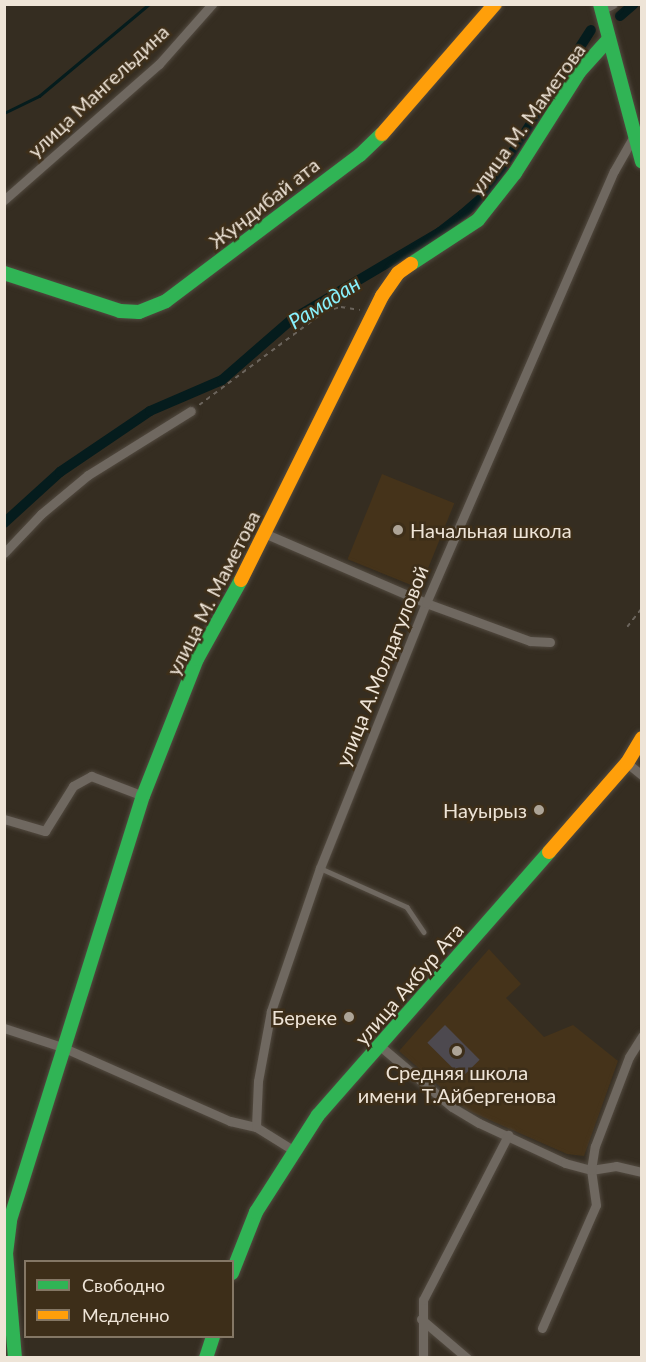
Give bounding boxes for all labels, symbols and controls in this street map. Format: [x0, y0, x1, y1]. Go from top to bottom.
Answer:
street label: улица Мангельдина [23, 20, 173, 162]
street label: улица М. Маметова [464, 38, 590, 200]
street label: Жундибай ата [204, 153, 324, 253]
water label: Рамадан [283, 270, 365, 334]
street label: улица М. Маметова [161, 507, 265, 679]
place label: Начальная школа [410, 518, 572, 542]
marker: Начальная школа [391, 523, 405, 537]
street label: улица А.Молдагуловой [331, 562, 433, 770]
place label: Науырыз [443, 798, 527, 822]
marker: Науырыз [532, 803, 546, 817]
street label: улица Акбур Ата [350, 918, 468, 1050]
place label: Береке [272, 1005, 337, 1029]
marker: Береке [342, 1010, 356, 1024]
marker: Средняя школа имени Т.Айбергенова [450, 1044, 464, 1058]
place label: Средняя школа имени Т.Айбергенова [358, 1060, 556, 1107]
legend [24, 1260, 234, 1338]
text: Свободно [82, 1274, 165, 1296]
text: Медленно [82, 1304, 170, 1326]

